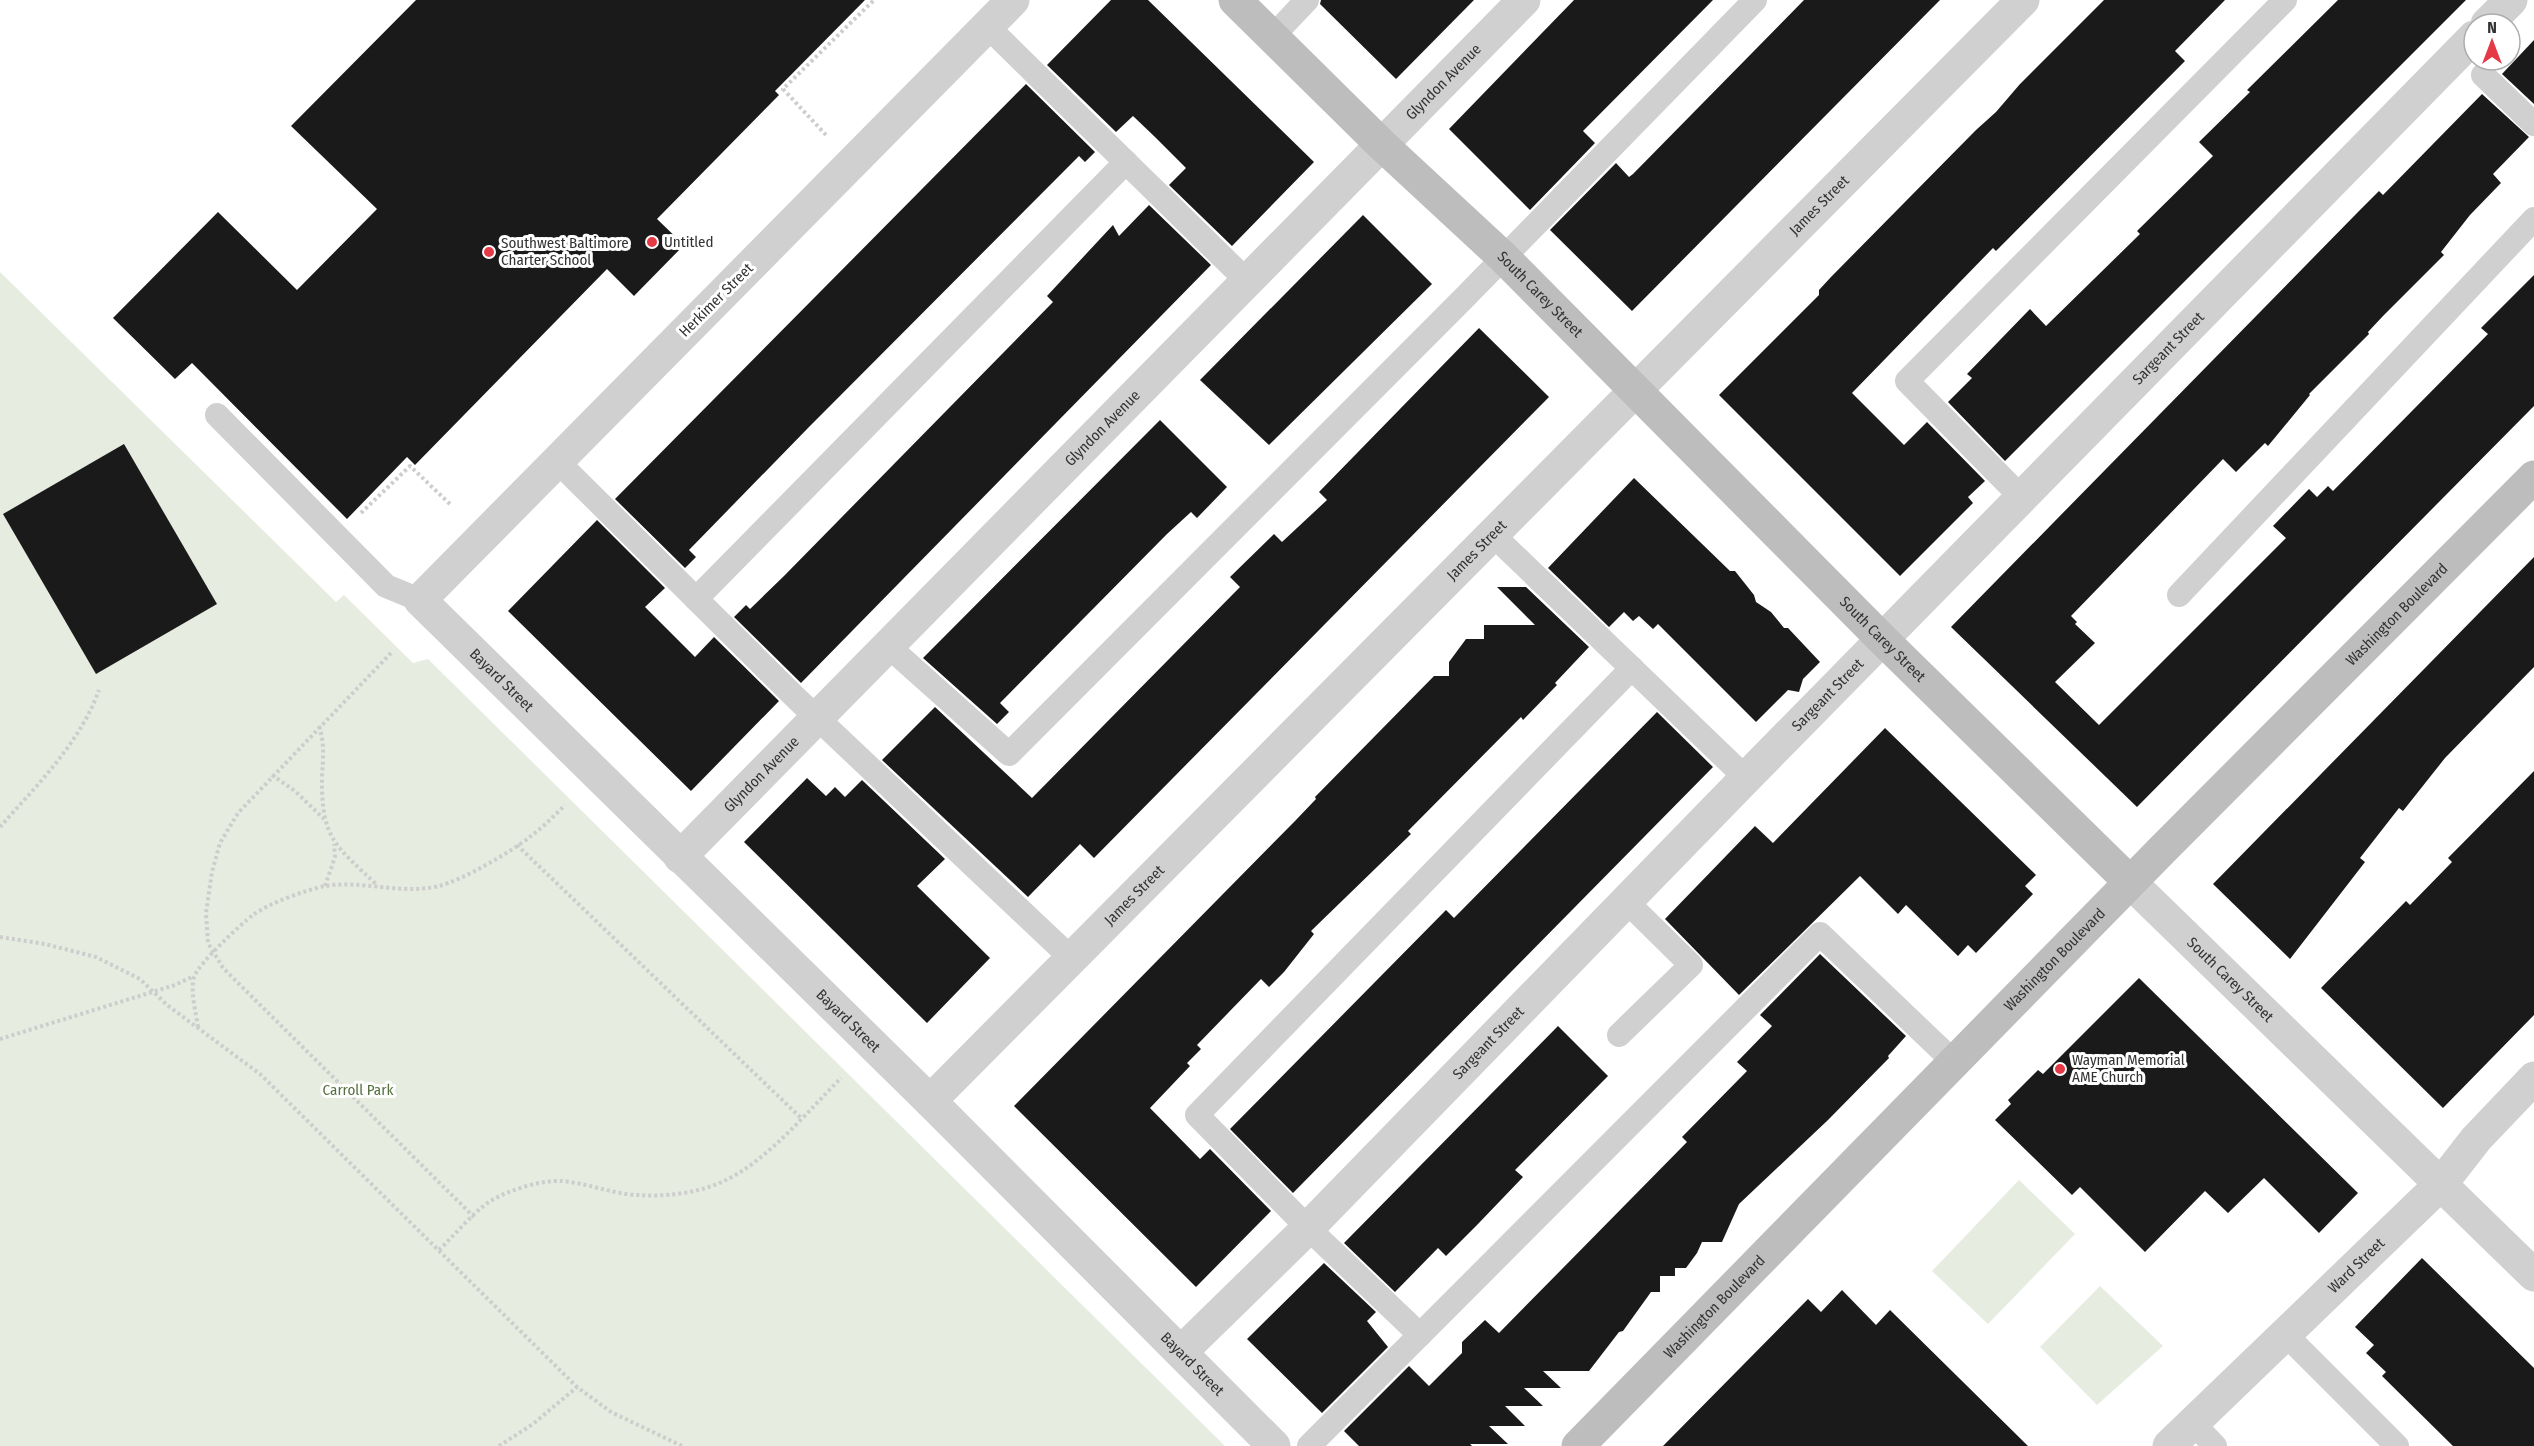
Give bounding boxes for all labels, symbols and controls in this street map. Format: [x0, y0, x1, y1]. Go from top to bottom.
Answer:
north arrow [2462, 12, 2522, 72]
text: N [2487, 18, 2497, 37]
street label: Glyndon Avenue [1402, 40, 1485, 124]
street label: James Street [1785, 172, 1853, 239]
place label: Untitled [664, 233, 714, 251]
place label: Southwest Baltimore Charter School [501, 234, 629, 269]
marker: Untitled [645, 235, 659, 249]
marker: Southwest Baltimore Charter School [482, 245, 496, 259]
street label: South Carey Street [1494, 248, 1587, 341]
street label: Herkimer Street [675, 259, 757, 341]
street label: Sargeant Street [2129, 308, 2208, 388]
street label: Glyndon Avenue [1061, 386, 1144, 470]
street label: James Street [1443, 516, 1510, 584]
street label: Washington Boulevard [2342, 560, 2452, 669]
street label: South Carey Street [1836, 593, 1929, 686]
street label: Bayard Street [466, 645, 537, 716]
street label: Sargeant Street [1788, 655, 1867, 735]
street label: Glyndon Avenue [720, 733, 803, 816]
street label: James Street [1101, 861, 1168, 929]
street label: Washington Boulevard [2000, 904, 2109, 1015]
street label: South Carey Street [2183, 934, 2277, 1026]
street label: Bayard Street [813, 985, 884, 1056]
street label: Sargeant Street [1449, 1003, 1528, 1083]
place label: Wayman Memorial AME Church [2072, 1051, 2185, 1086]
marker: Wayman Memorial AME Church [2053, 1062, 2067, 1076]
park label: Carroll Park [323, 1081, 393, 1099]
street label: Ward Street [2324, 1234, 2388, 1297]
street label: Washington Boulevard [1660, 1251, 1769, 1362]
street label: Bayard Street [1157, 1328, 1228, 1400]

